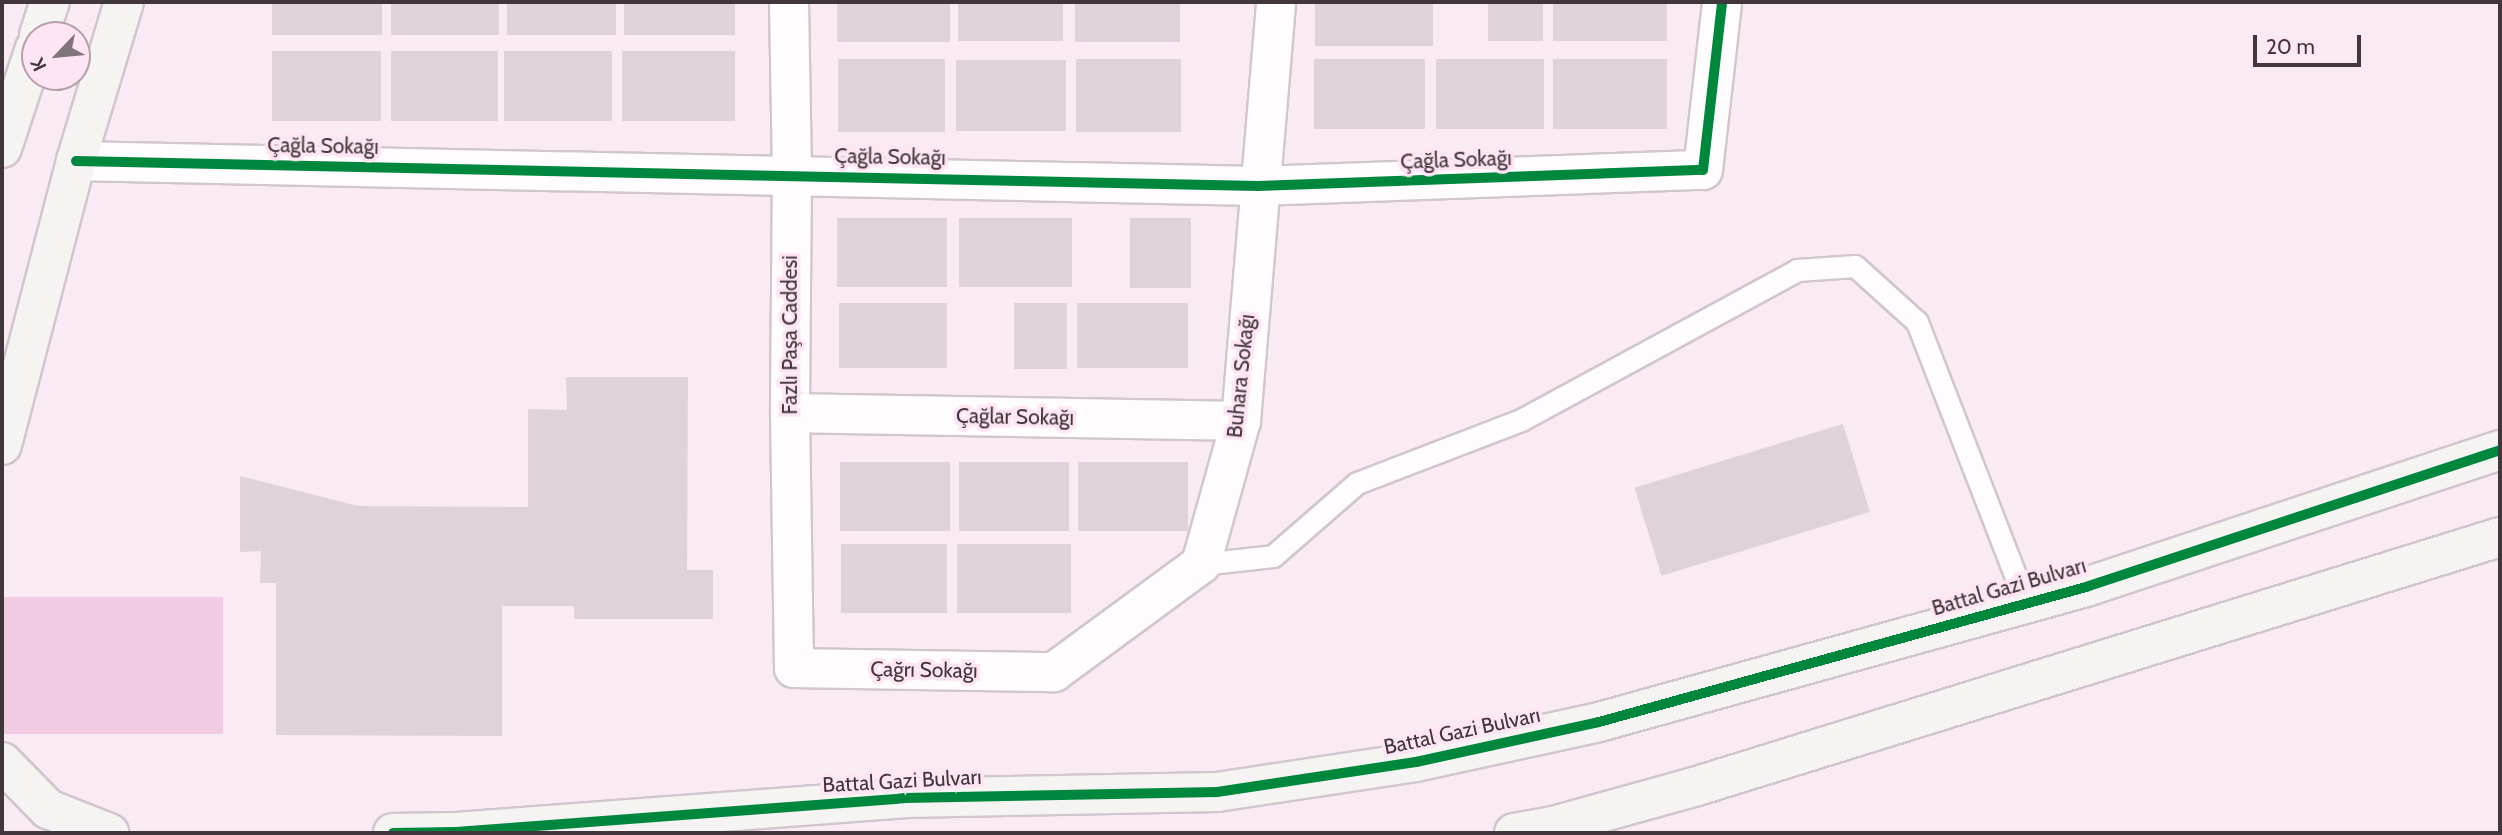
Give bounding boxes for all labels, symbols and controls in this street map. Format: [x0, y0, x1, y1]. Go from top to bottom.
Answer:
north arrow [21, 21, 91, 91]
scale bar [2257, 21, 2366, 65]
text: 20 m [2266, 34, 2315, 59]
text: K [26, 54, 51, 75]
street label: Çağla Sokağı [267, 132, 379, 160]
street label: Çağla Sokağı [834, 143, 946, 171]
street label: Çağla Sokağı [1400, 145, 1512, 175]
street label: Fazlı Paşa Caddesi [777, 255, 803, 415]
street label: Buhara Sokağı [1222, 313, 1260, 439]
street label: Çağlar Sokağı [956, 403, 1074, 431]
street label: Battal Gazi Bulvarı [1929, 553, 2089, 621]
street label: Çağrı Sokağı [870, 656, 978, 684]
street label: Battal Gazi Bulvarı [1382, 702, 1542, 760]
street label: Battal Gazi Bulvarı [822, 764, 982, 798]

